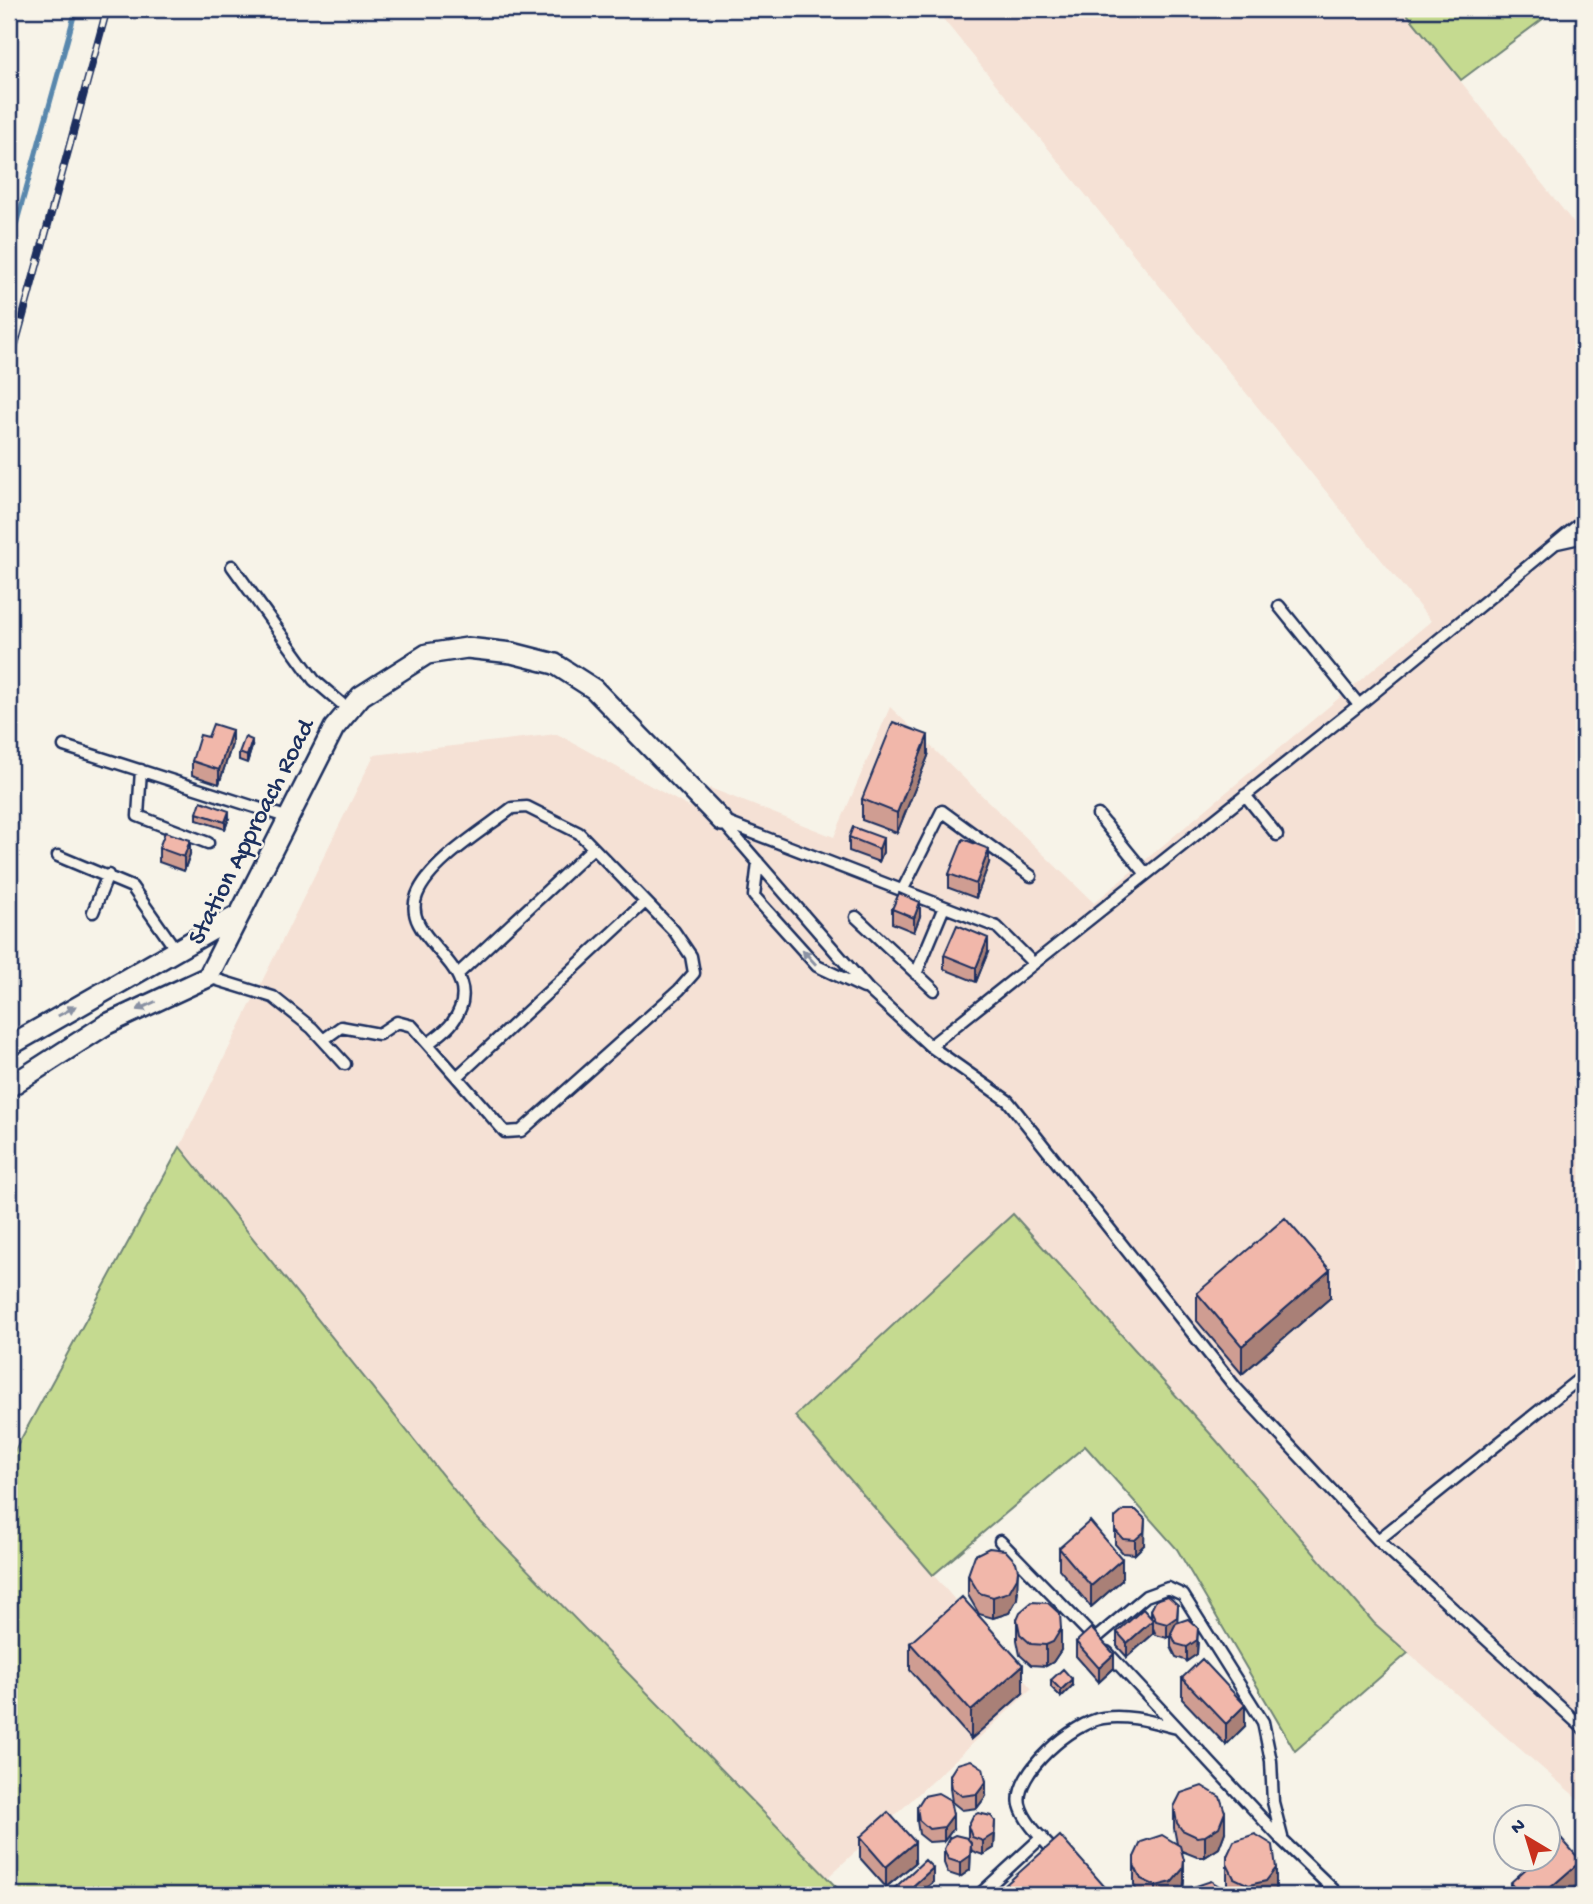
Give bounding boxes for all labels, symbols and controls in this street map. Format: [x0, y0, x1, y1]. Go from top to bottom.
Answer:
street label: Station Approach Road [183, 713, 324, 951]
one-way arrow [802, 948, 817, 965]
one-way arrow [136, 1001, 157, 1012]
one-way arrow [57, 1005, 77, 1017]
north arrow [1492, 1802, 1562, 1872]
text: N [1507, 1814, 1531, 1840]

